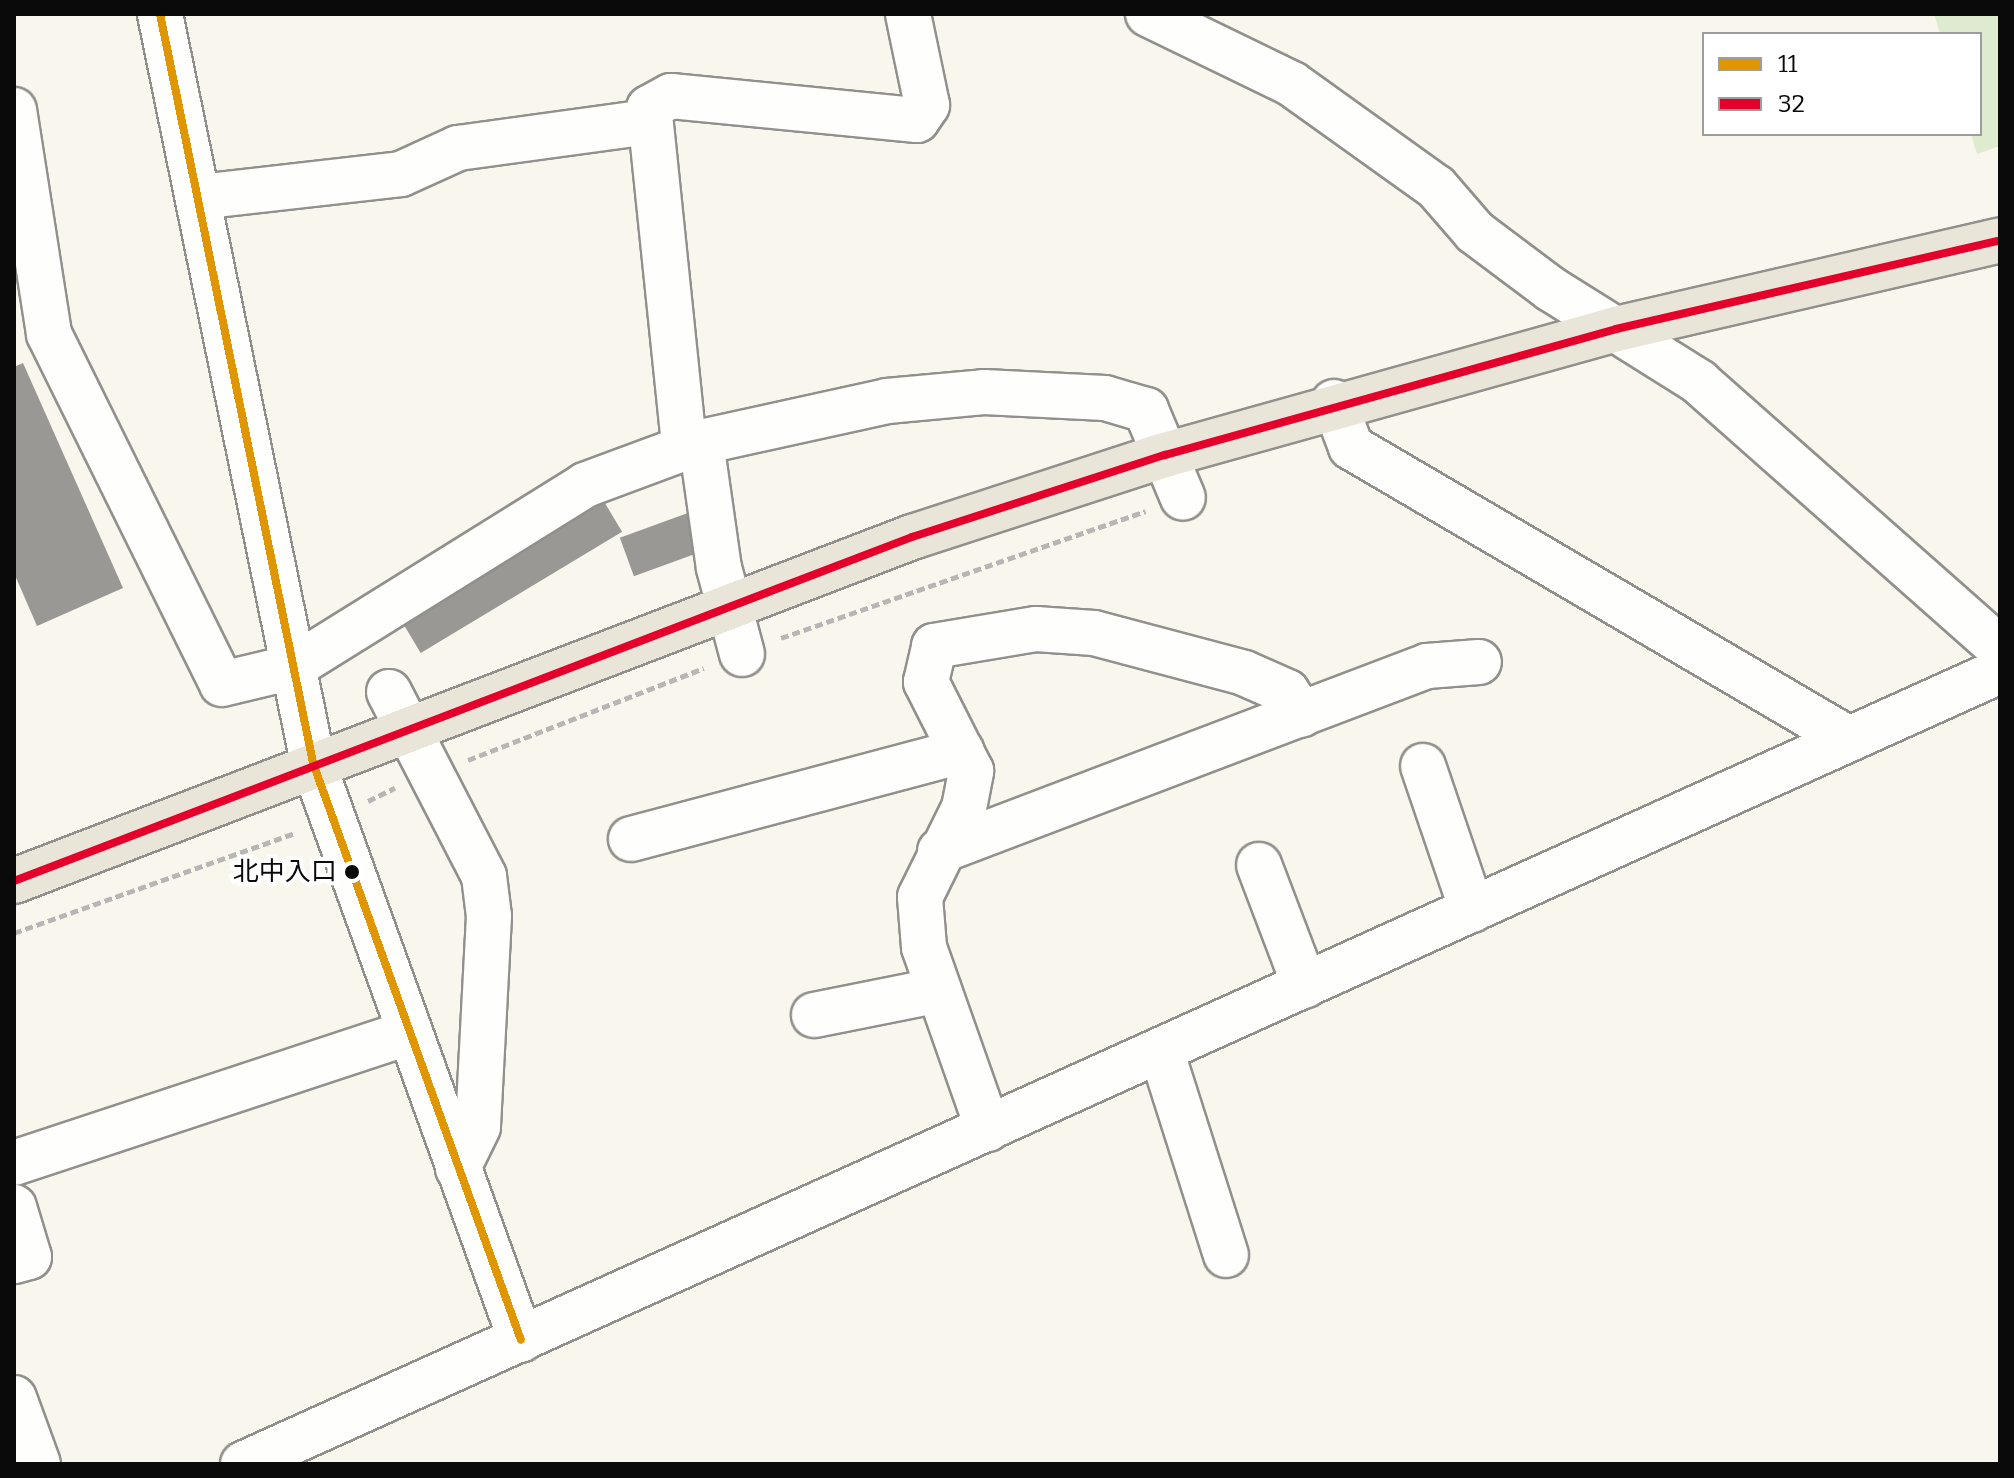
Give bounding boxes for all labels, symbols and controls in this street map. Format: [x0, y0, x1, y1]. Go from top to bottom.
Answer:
legend [1702, 32, 1982, 136]
text: 11 [1778, 50, 1798, 78]
text: 32 [1778, 90, 1805, 118]
place label: 北中入口 [233, 856, 337, 888]
marker: 北中入口 [344, 864, 360, 880]

